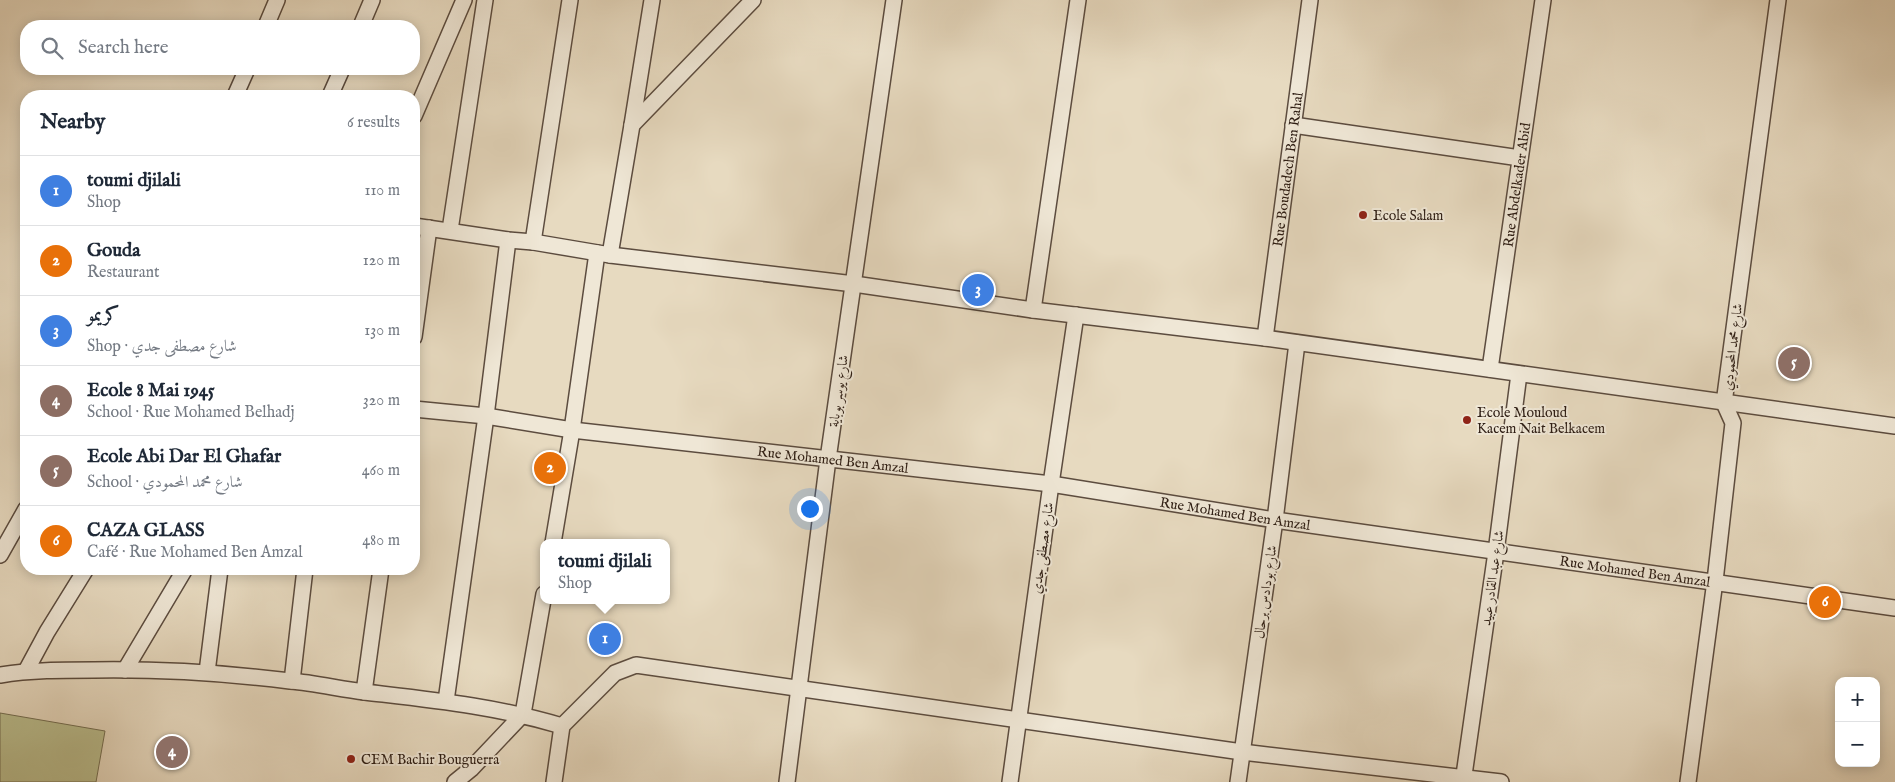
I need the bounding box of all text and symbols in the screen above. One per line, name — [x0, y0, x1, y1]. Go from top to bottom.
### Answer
search box — [20, 20, 420, 75]
icon: search — [38, 34, 66, 62]
text: Search here — [78, 36, 169, 60]
street label: Rue Boudadech Ben Rahal — [1269, 91, 1308, 248]
text: Nearby — [40, 109, 105, 136]
text: 6 results — [347, 113, 400, 133]
street label: Rue Abdelkader Abid — [1500, 121, 1535, 249]
text: toumi djilali — [87, 169, 181, 193]
text: 1 — [53, 181, 59, 201]
text: 110 m — [364, 181, 400, 201]
text: Shop — [87, 193, 121, 213]
place label: Ecole Salam — [1373, 207, 1444, 225]
marker: Ecole Salam — [1357, 209, 1369, 221]
text: Gouda — [87, 239, 140, 263]
text: 2 — [52, 251, 60, 271]
text: 120 m — [363, 251, 400, 271]
text: Restaurant — [87, 263, 160, 283]
pin: 3 — [962, 271, 994, 309]
street label: شارع محمد المحمودي — [1719, 303, 1749, 392]
text: كريمو — [87, 304, 119, 328]
text: 3 — [53, 321, 59, 341]
text: 130 m — [364, 321, 400, 341]
text: Shop · شارع مصطفى جدي — [87, 337, 237, 357]
pin: 5 — [1778, 344, 1810, 382]
street label: شارع يوسر بوباية — [825, 354, 855, 429]
text: Ecole 8 Mai 1945 — [87, 379, 215, 403]
text: 4 — [52, 391, 60, 411]
text: 320 m — [363, 391, 400, 411]
text: School · Rue Mohamed Belhadj — [87, 403, 294, 423]
place label: Ecole Mouloud Kacem Nait Belkacem — [1477, 404, 1605, 438]
marker: Ecole Mouloud Kacem Nait Belkacem — [1461, 414, 1473, 426]
street label: Rue Mohamed Ben Amzal — [756, 443, 909, 478]
text: Ecole Abi Dar El Ghafar — [87, 445, 281, 469]
pin: 2 — [534, 449, 566, 487]
text: 5 — [53, 461, 59, 481]
text: 460 m — [362, 461, 400, 481]
text: School · شارع محمد المحمودي — [87, 473, 243, 493]
street label: Rue Mohamed Ben Amzal — [1158, 494, 1312, 535]
your location — [797, 496, 823, 522]
street label: شارع مصطفى جدي — [1028, 501, 1060, 595]
text: CAZA GLASS — [87, 519, 205, 543]
street label: شارع عبد القادر عبيد — [1477, 529, 1511, 627]
text: 6 — [53, 531, 59, 551]
text: 480 m — [362, 531, 400, 551]
popup — [540, 539, 670, 604]
text: Café · Rue Mohamed Ben Amzal — [87, 543, 303, 563]
street label: شارع بودادس برحال — [1251, 544, 1283, 640]
text: toumi djilali — [558, 550, 652, 574]
street label: Rue Mohamed Ben Amzal — [1558, 552, 1712, 592]
text: Shop — [558, 574, 592, 594]
pin: 6 — [1809, 583, 1841, 621]
pin: 1 — [589, 620, 621, 658]
map controls — [1835, 677, 1880, 767]
button: + — [1835, 677, 1880, 722]
button: − — [1835, 722, 1880, 767]
pin: 4 — [156, 733, 188, 771]
place label: CEM Bachir Bouguerra — [361, 751, 500, 769]
marker: CEM Bachir Bouguerra — [345, 753, 357, 765]

